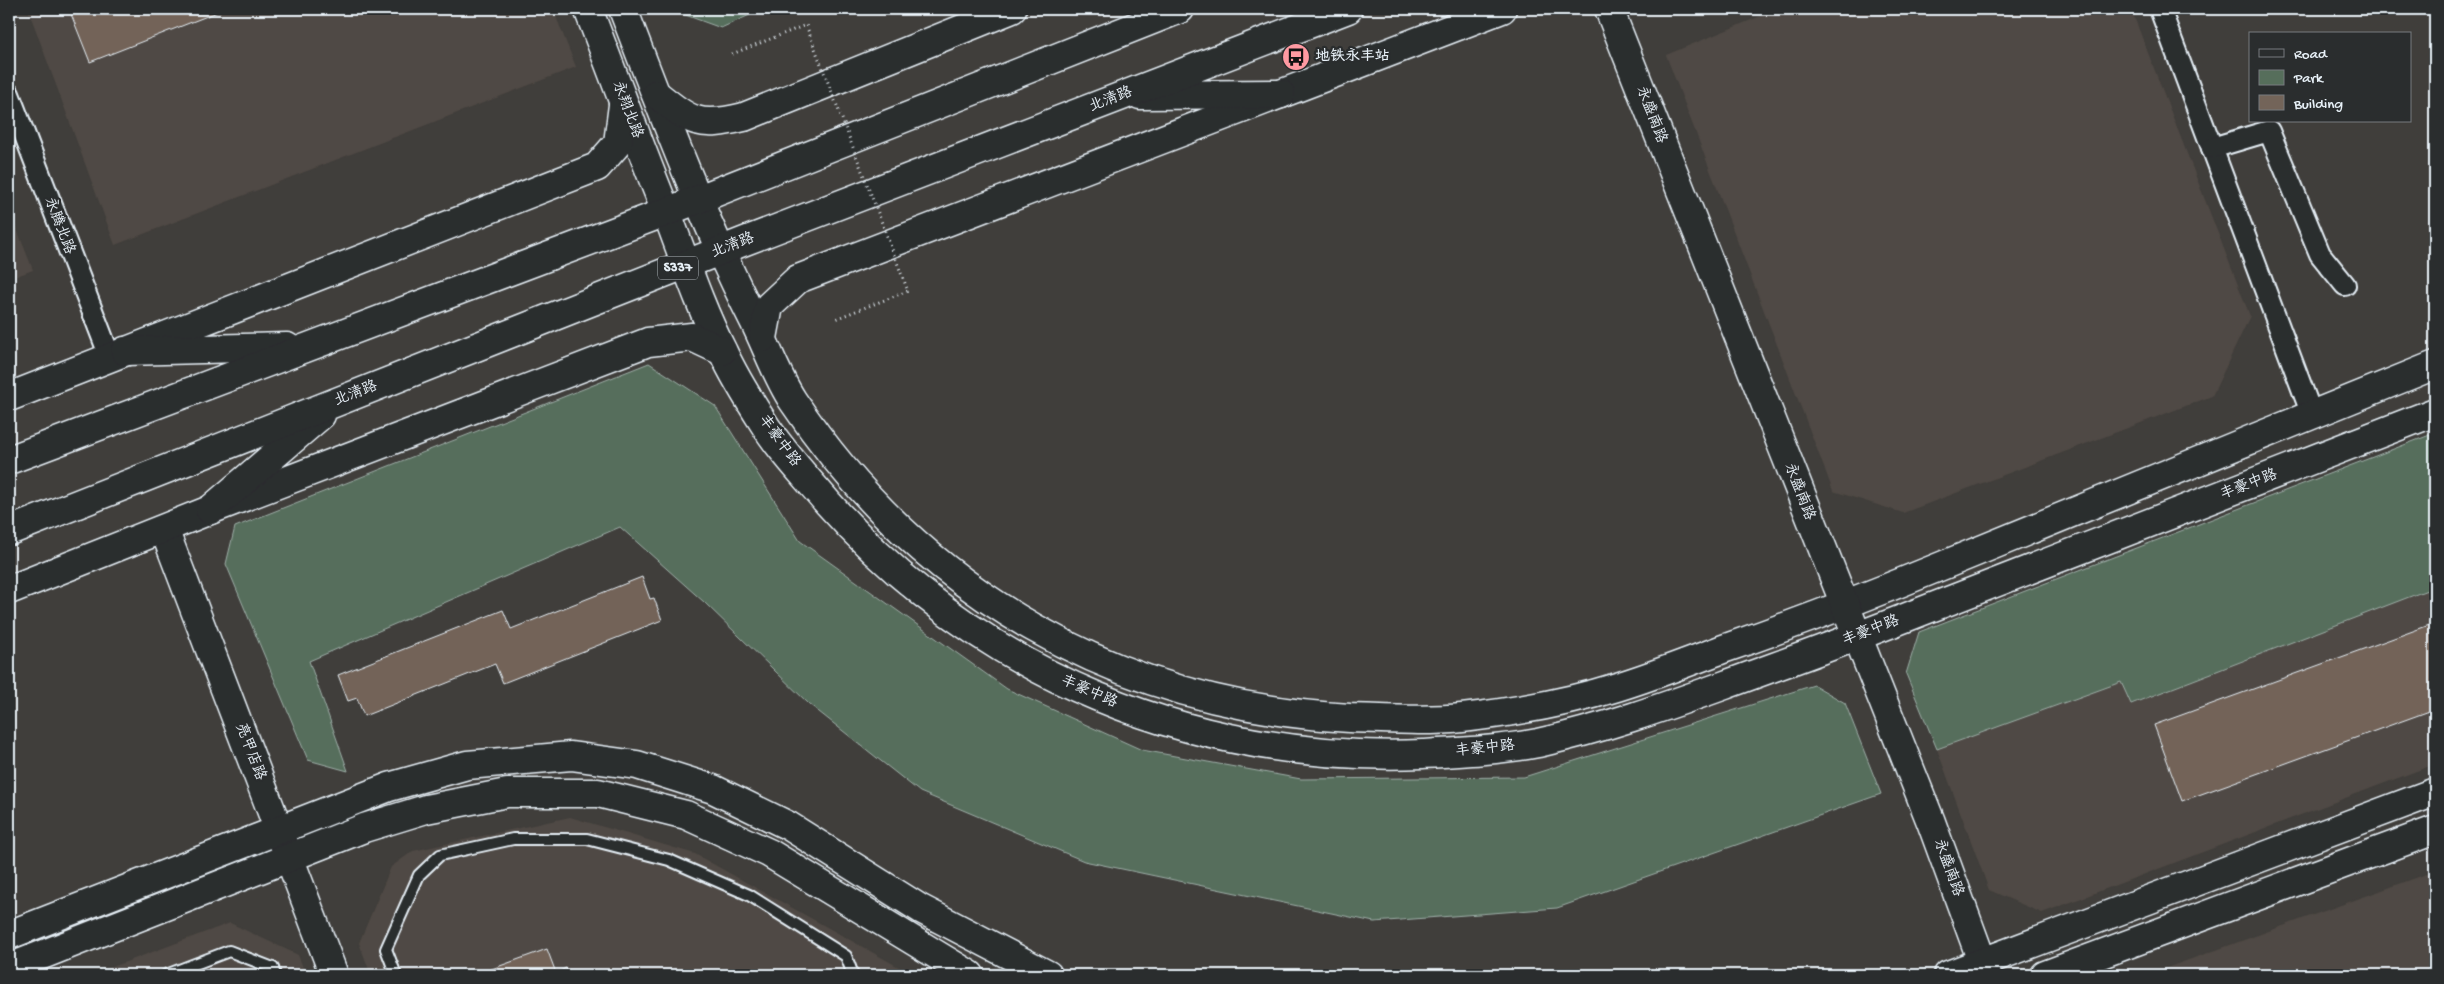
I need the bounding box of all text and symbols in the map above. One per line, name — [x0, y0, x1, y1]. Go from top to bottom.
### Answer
legend — [2249, 32, 2412, 122]
bus stop icon: 地铁永丰站 — [1281, 42, 1311, 72]
text: Road — [2294, 46, 2328, 64]
place label: 地铁永丰站 — [1315, 48, 1390, 66]
text: Park — [2293, 70, 2324, 88]
street label: 永翔北路 — [608, 79, 646, 141]
street label: 永盛南路 — [1632, 83, 1671, 146]
street label: 北清路 — [1087, 84, 1135, 116]
text: Building — [2293, 96, 2343, 114]
street label: 永腾北路 — [40, 195, 78, 257]
street label: 北清路 — [709, 230, 757, 262]
road number: S337 — [658, 256, 698, 280]
street label: 北清路 — [332, 378, 380, 410]
street label: 丰豪中路 — [754, 411, 804, 471]
street label: 永盛南路 — [1780, 460, 1819, 523]
street label: 丰豪中路 — [2218, 466, 2280, 504]
street label: 丰豪中路 — [1840, 612, 1902, 650]
street label: 丰豪中路 — [1058, 672, 1120, 712]
street label: 亮甲店路 — [231, 721, 269, 783]
street label: 丰豪中路 — [1454, 737, 1516, 761]
street label: 永盛南路 — [1929, 836, 1968, 899]

